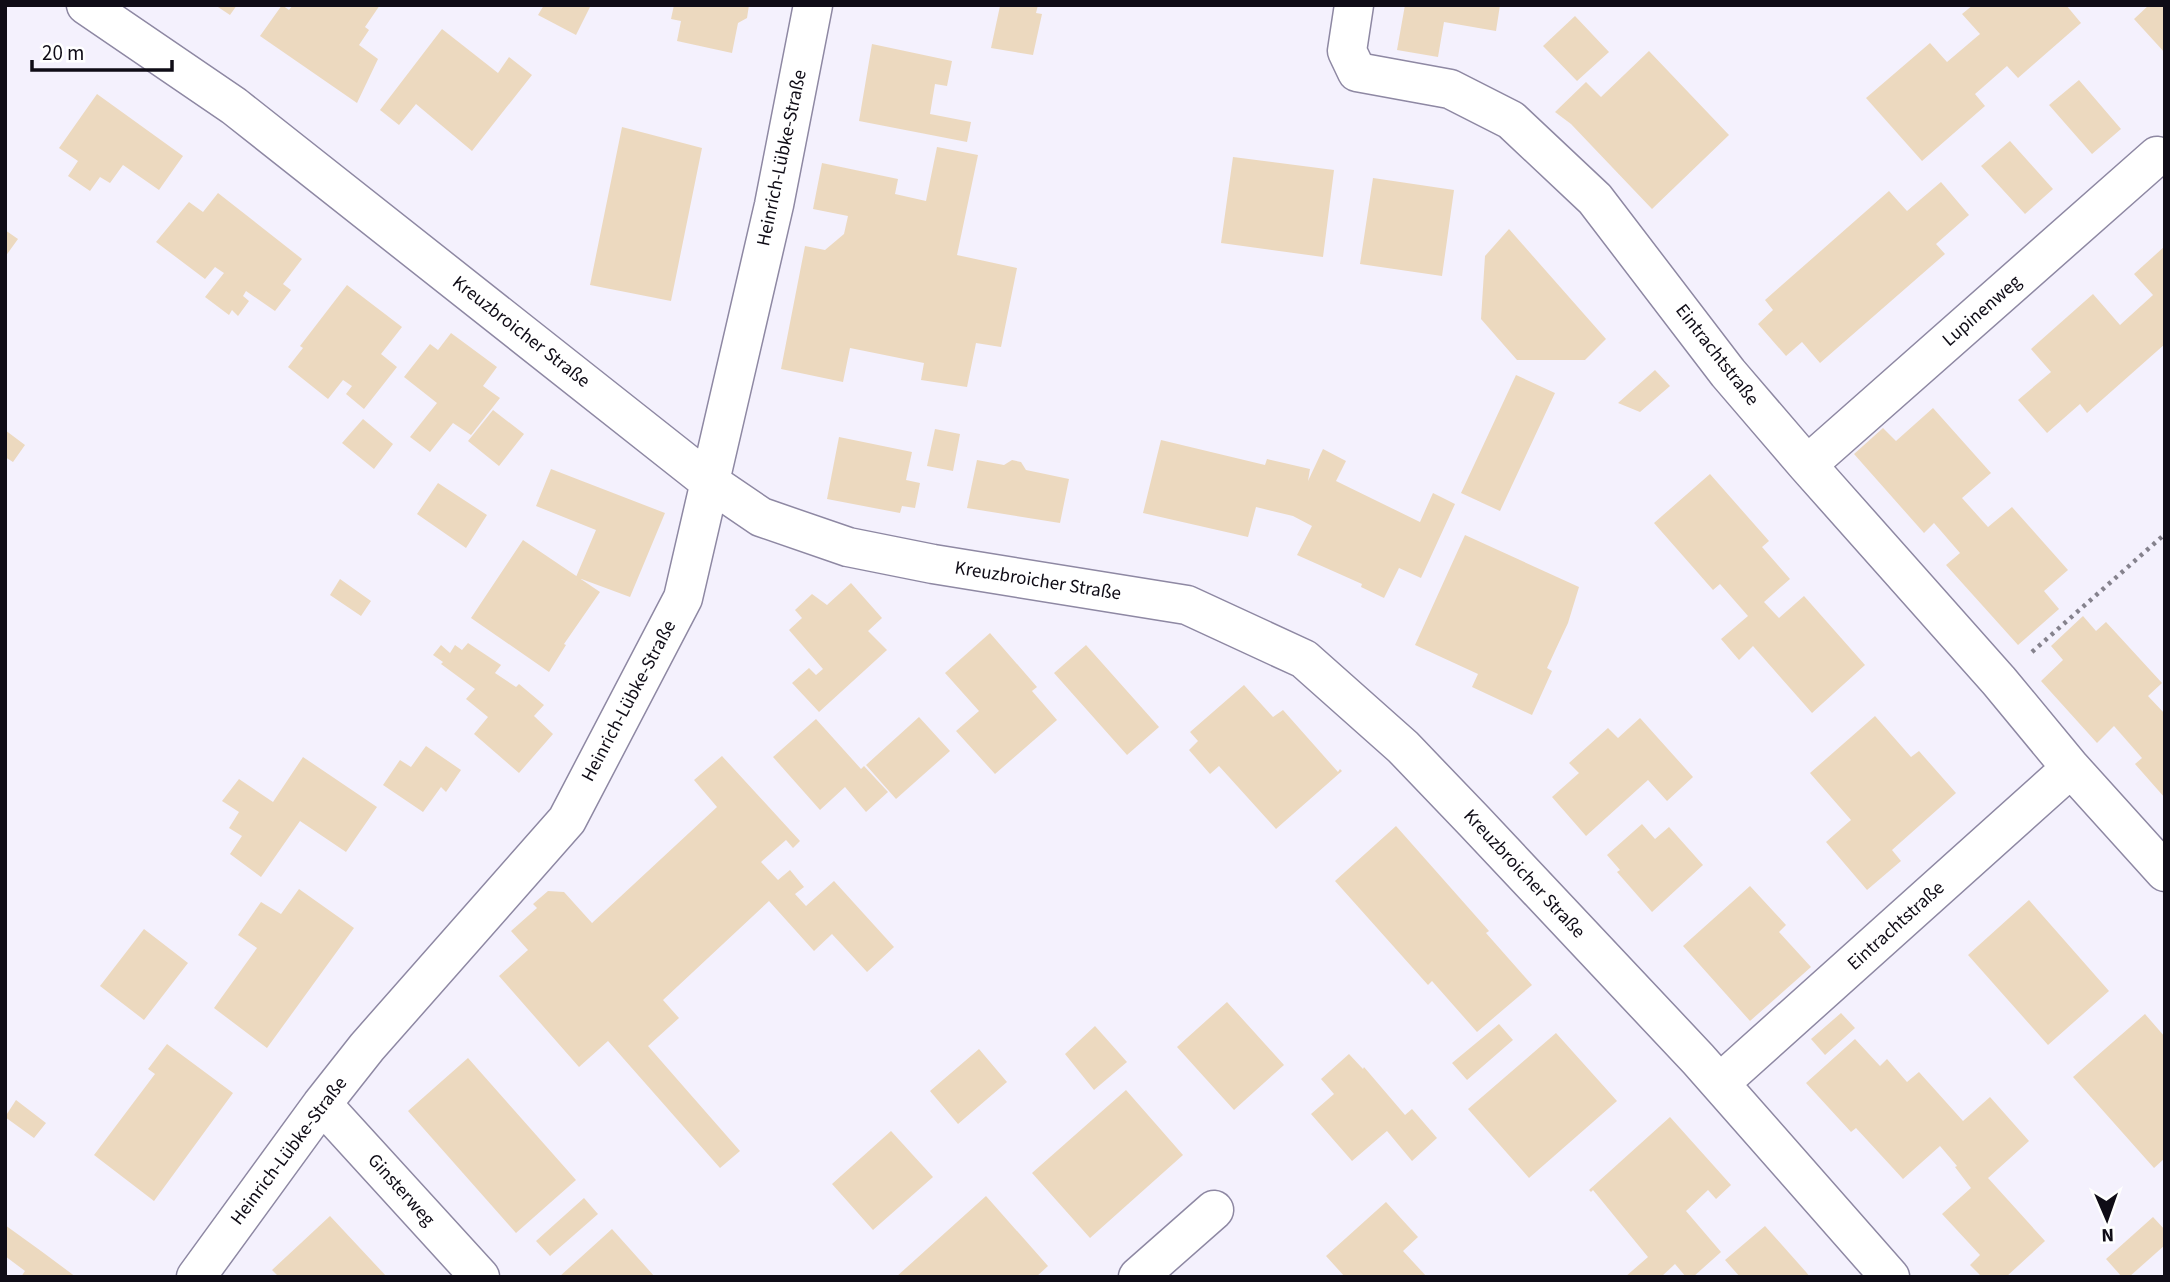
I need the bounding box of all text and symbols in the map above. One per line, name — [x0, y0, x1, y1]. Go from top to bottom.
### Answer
scale bar — [32, 28, 172, 72]
text: 20 m — [42, 38, 84, 68]
street label: Heinrich-Lübke-Straße — [750, 67, 814, 249]
street label: Lupinenweg — [1936, 269, 2028, 353]
street label: Kreuzbroicher Straße — [446, 270, 596, 394]
street label: Eintrachtstraße — [1669, 298, 1765, 412]
street label: Kreuzbroicher Straße — [953, 555, 1123, 607]
street label: Heinrich-Lübke-Straße — [575, 615, 683, 787]
street label: Kreuzbroicher Straße — [1457, 803, 1591, 945]
street label: Eintrachtstraße — [1841, 875, 1951, 977]
street label: Heinrich-Lübke-Straße — [224, 1071, 354, 1231]
street label: Ginsterweg — [361, 1148, 441, 1233]
north arrow — [2072, 1184, 2142, 1254]
text: N — [2101, 1221, 2114, 1248]

